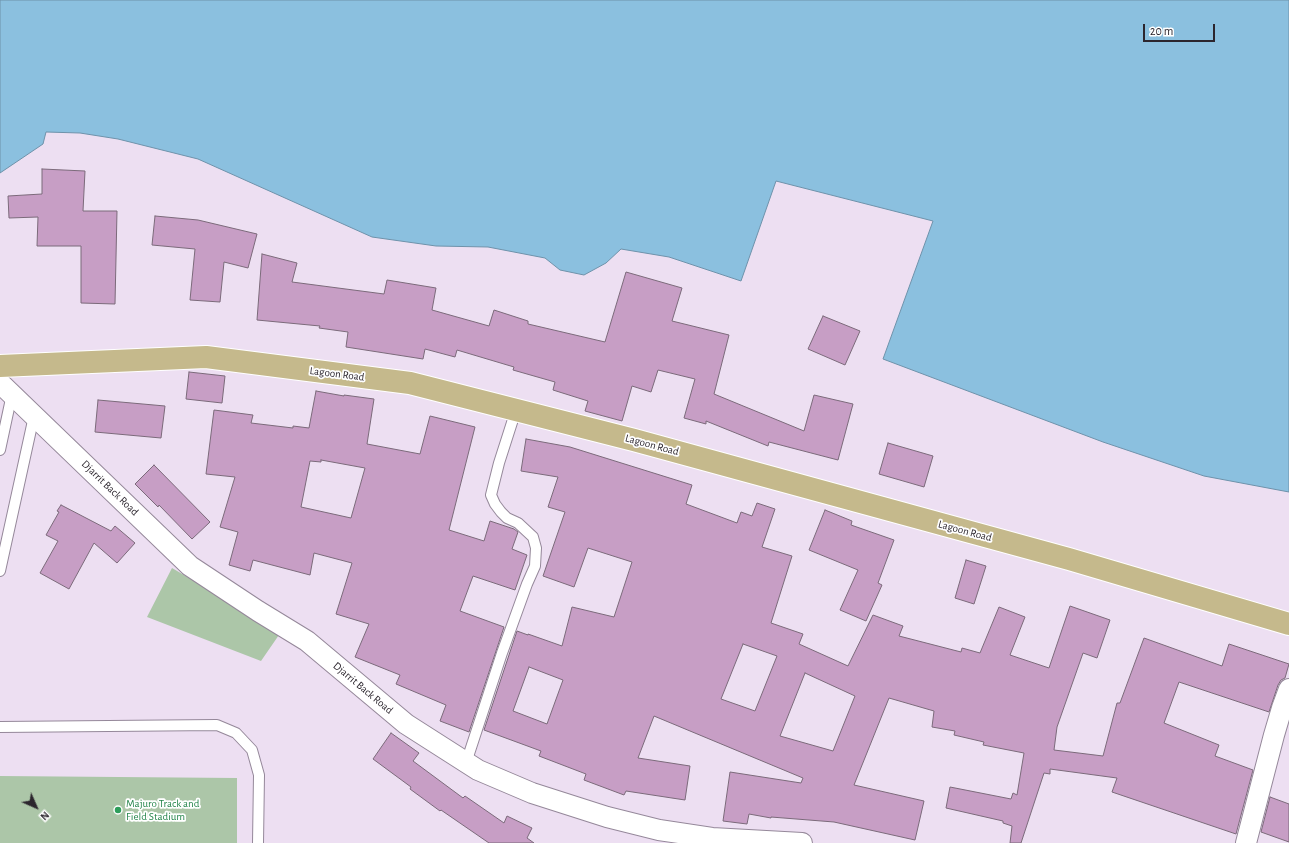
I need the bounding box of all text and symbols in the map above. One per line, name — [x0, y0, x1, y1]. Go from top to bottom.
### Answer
scale bar — [1145, 16, 1217, 42]
text: 20 m — [1150, 25, 1173, 37]
street label: Lagoon Road — [309, 364, 365, 384]
street label: Lagoon Road — [624, 431, 680, 459]
street label: Djarrit Back Road — [79, 457, 141, 519]
street label: Lagoon Road — [937, 517, 993, 545]
street label: Djarrit Back Road — [330, 659, 396, 717]
north arrow — [16, 787, 56, 827]
place label: Majuro Track and Field Stadium — [126, 797, 199, 823]
marker: Majuro Track and Field Stadium — [113, 805, 123, 815]
text: N — [38, 809, 51, 822]

